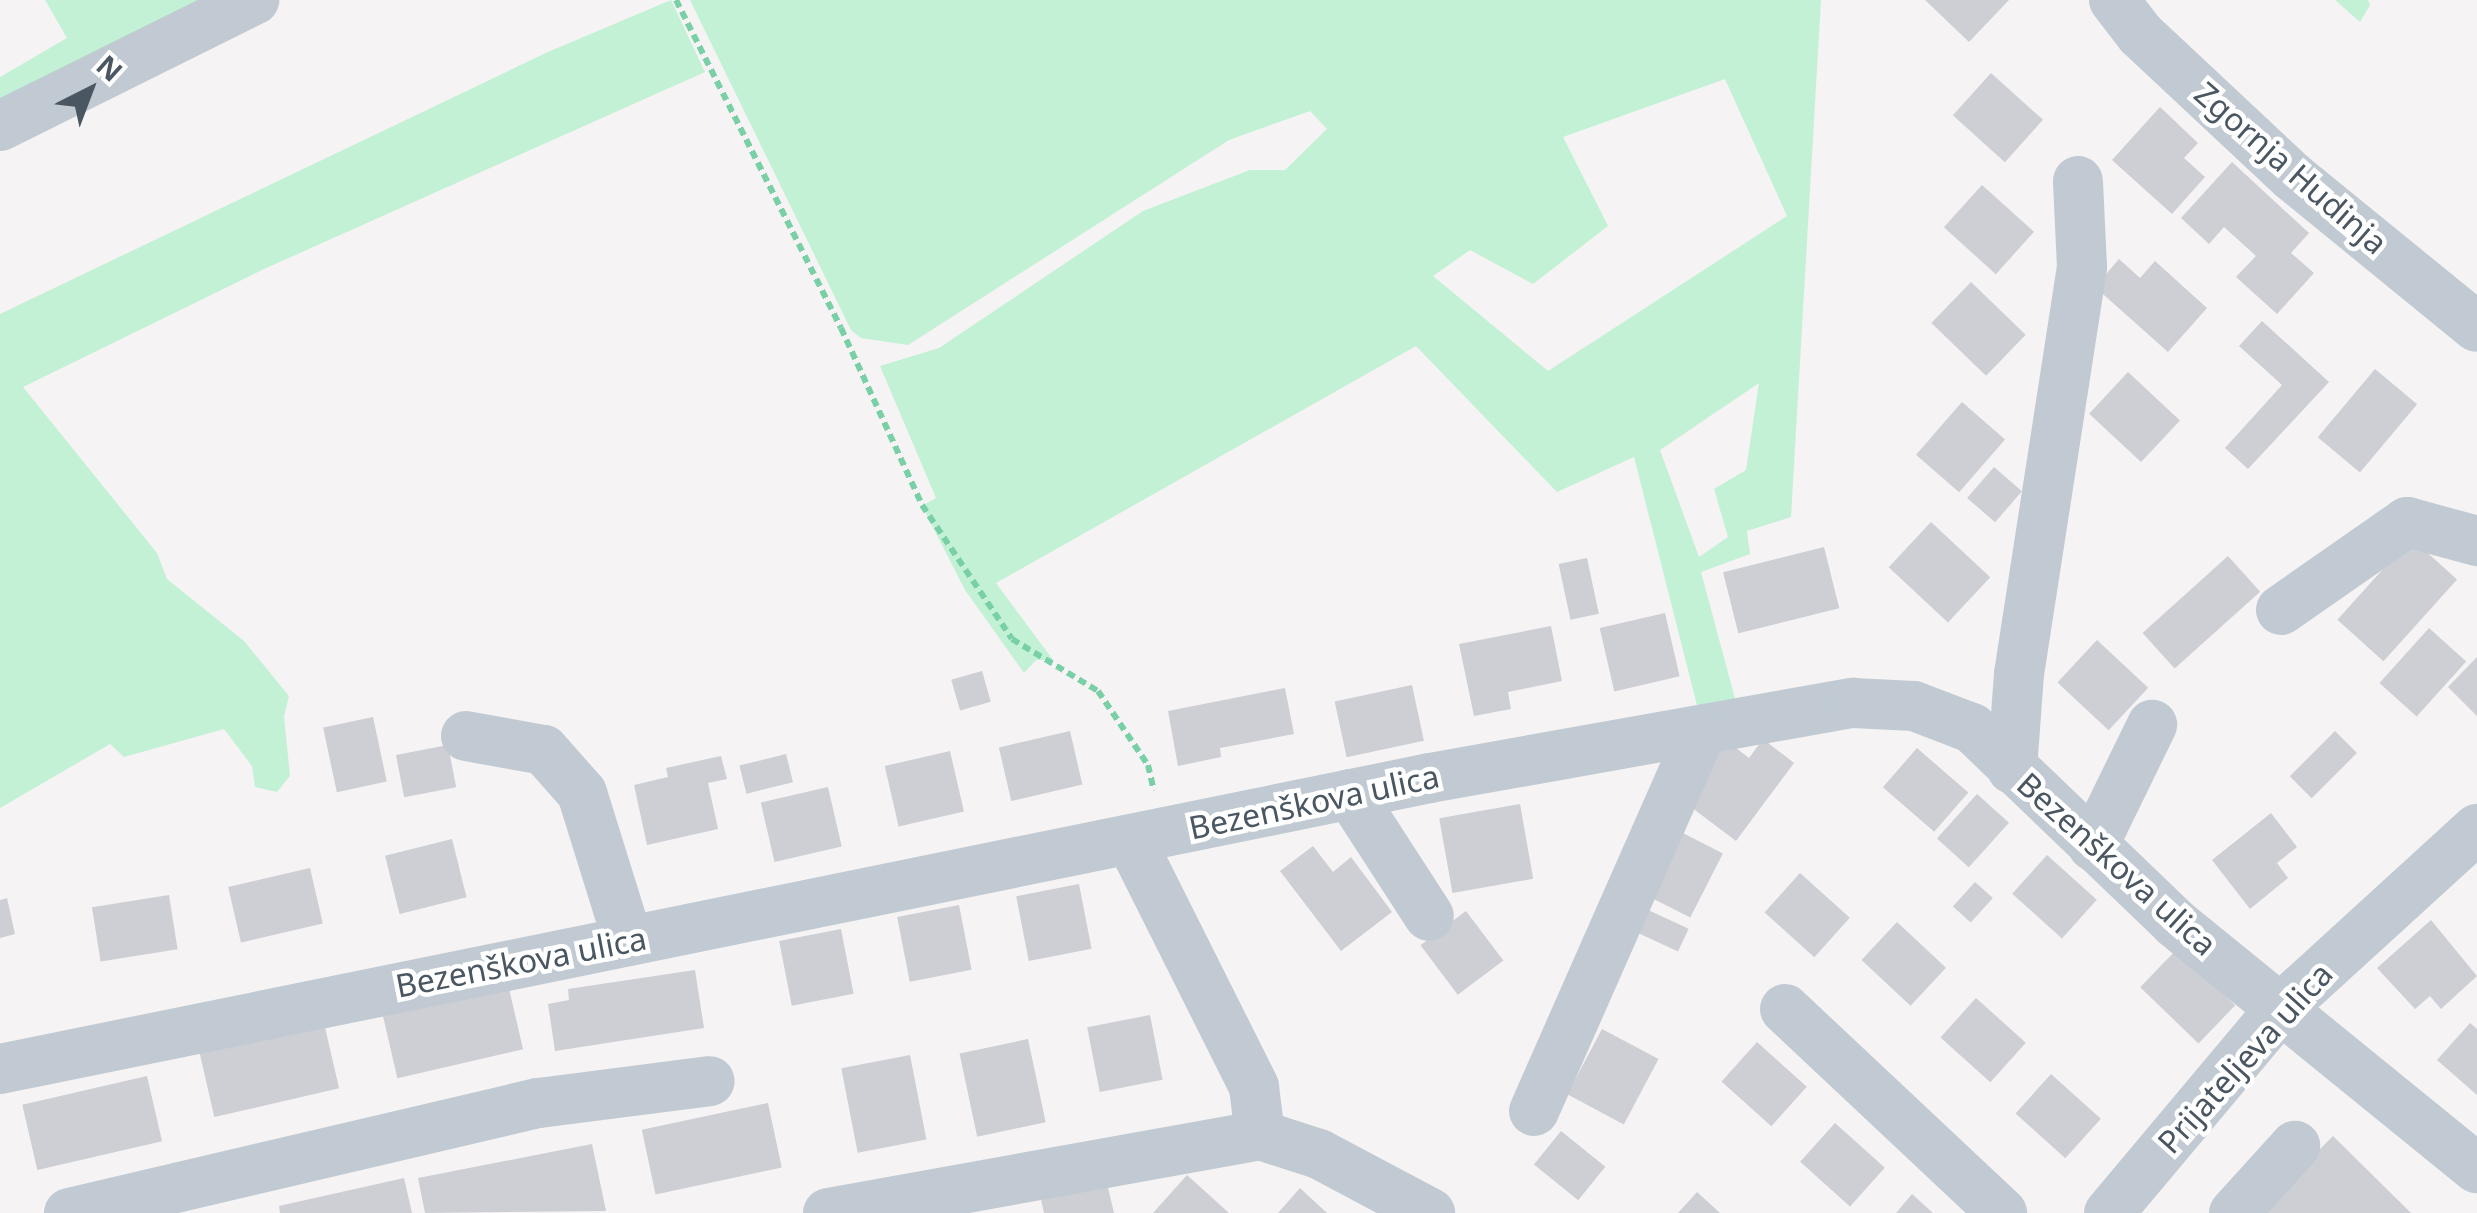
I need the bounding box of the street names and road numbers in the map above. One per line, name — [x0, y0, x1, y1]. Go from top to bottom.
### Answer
street label: Zgornja Hudinja — [2187, 74, 2395, 262]
street label: Bezenškova ulica — [1185, 757, 1443, 847]
street label: Bezenškova ulica — [2010, 765, 2224, 963]
street label: Bezenškova ulica — [392, 919, 650, 1005]
street label: Prijateljeva ulica — [2150, 955, 2340, 1161]

